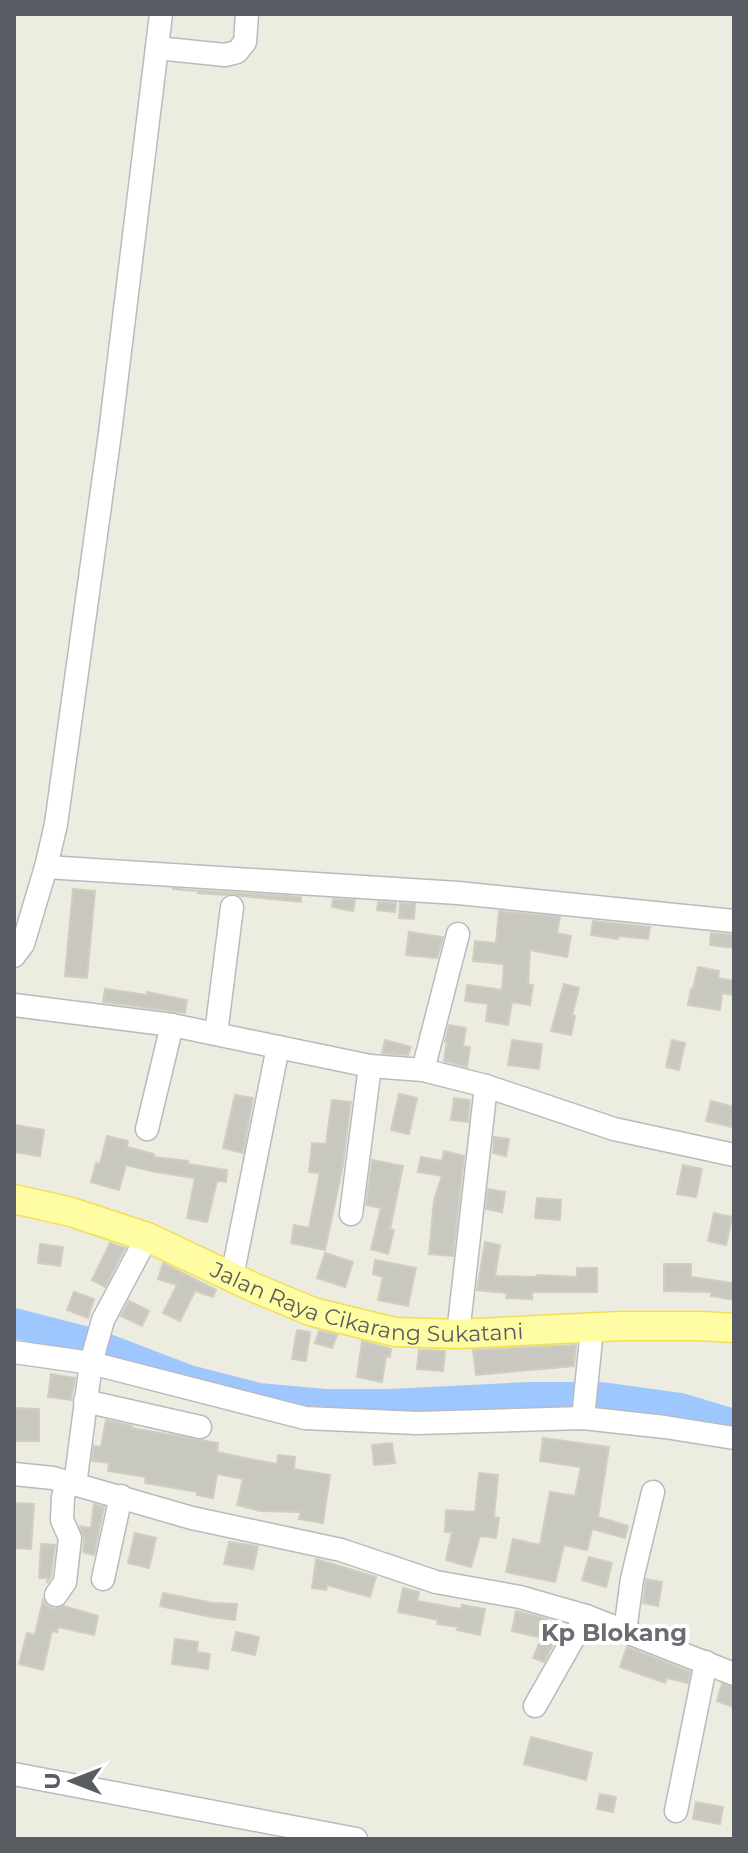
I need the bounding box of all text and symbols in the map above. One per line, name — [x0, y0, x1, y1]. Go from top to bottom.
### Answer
street label: Jalan Raya Cikarang Sukatani — [206, 1255, 524, 1348]
district label: Kp Blokang — [541, 1618, 687, 1647]
north arrow — [32, 1741, 112, 1821]
text: U — [39, 1772, 66, 1790]

